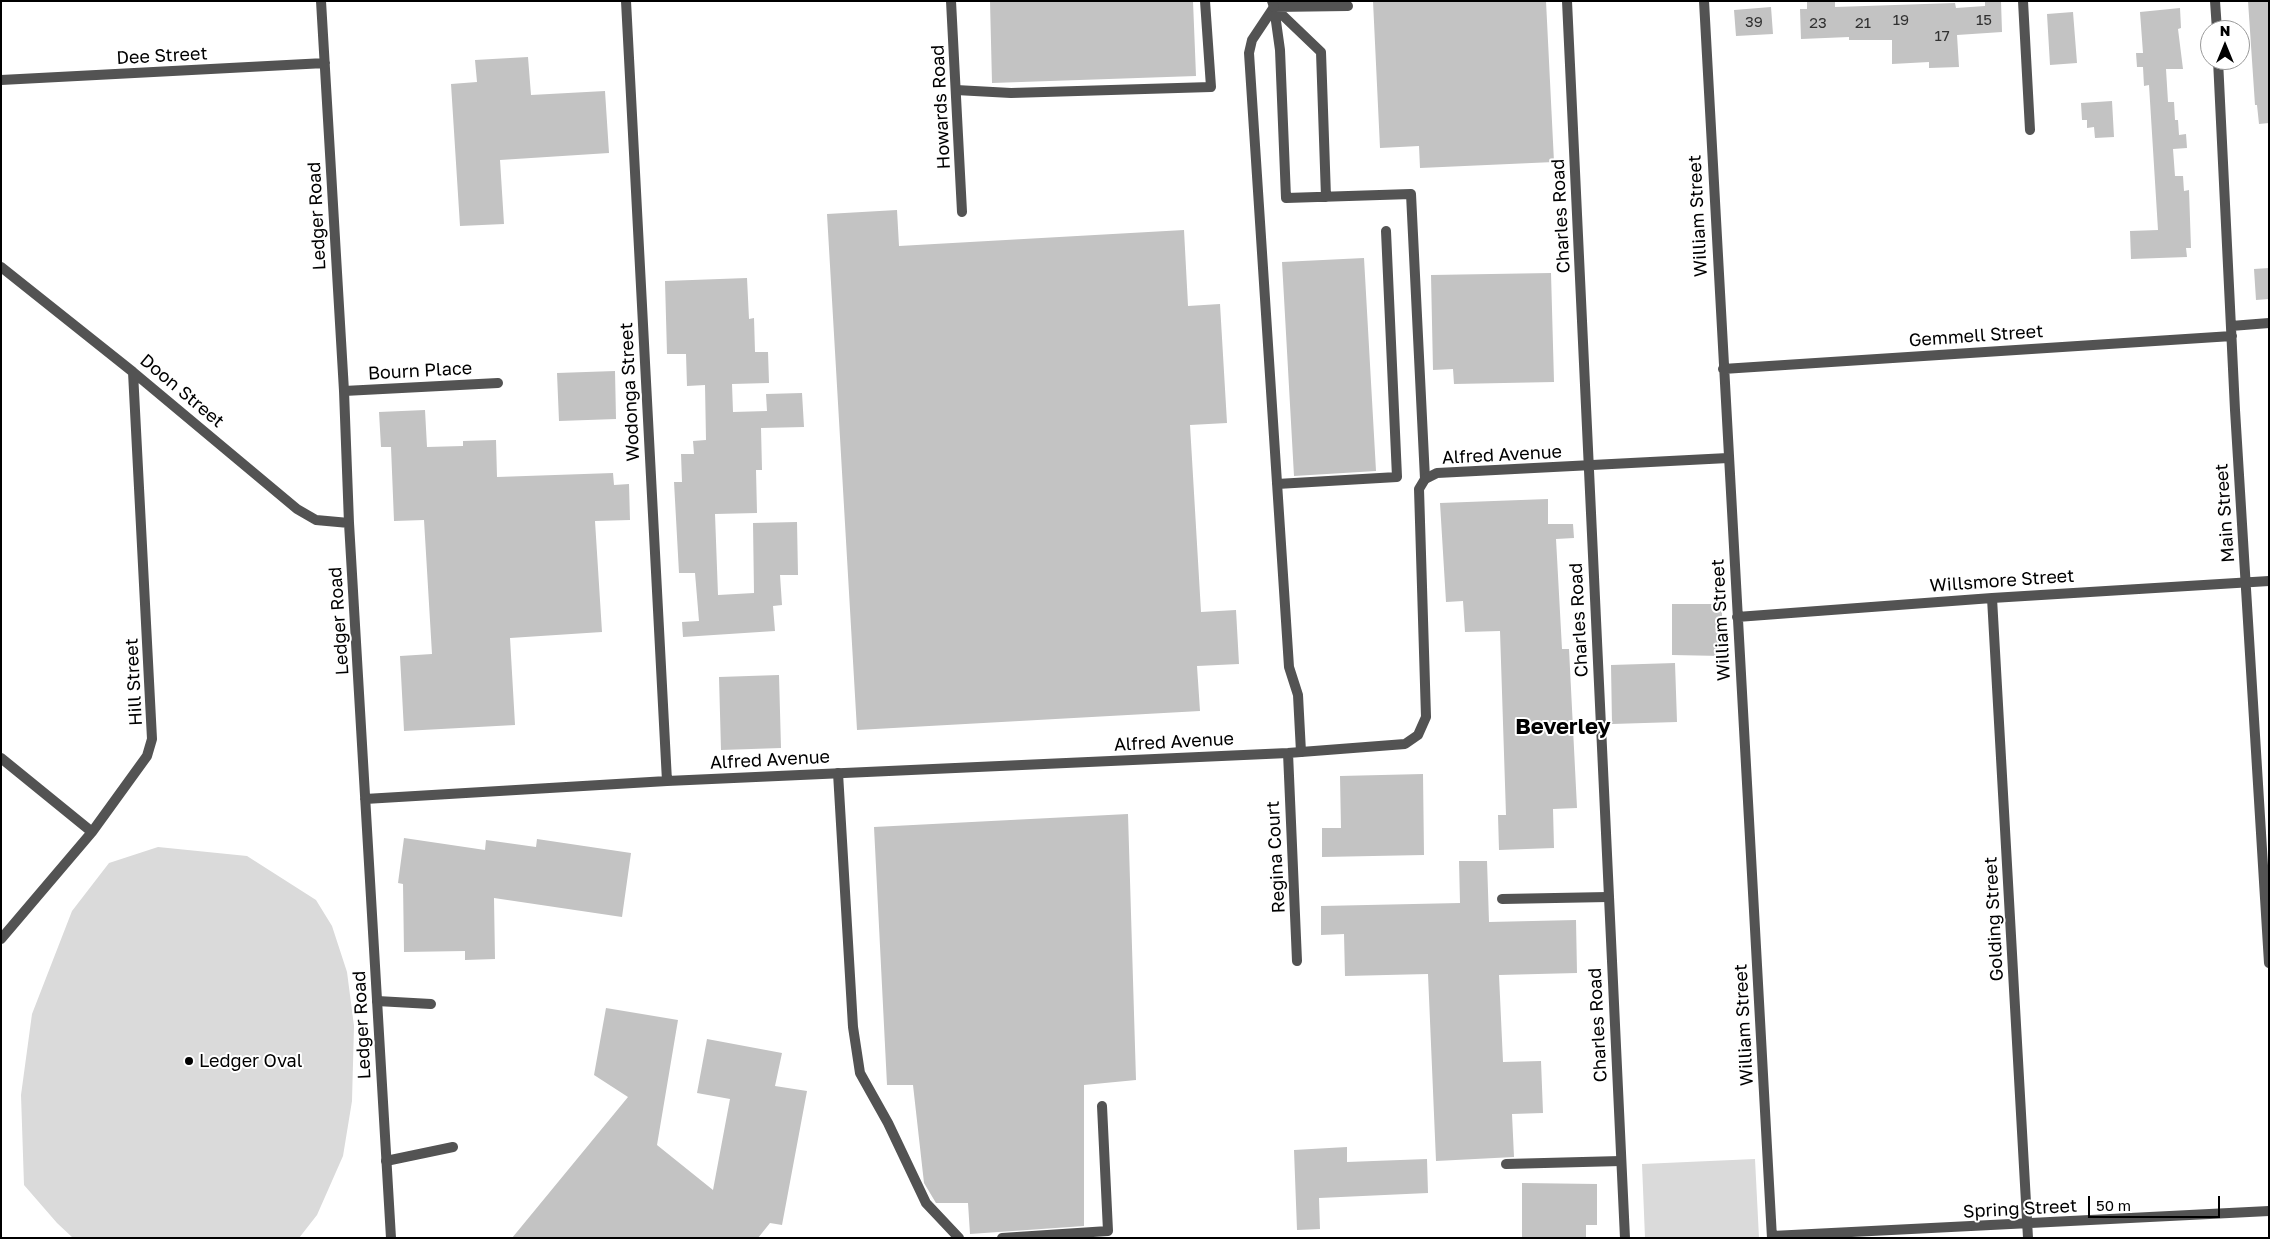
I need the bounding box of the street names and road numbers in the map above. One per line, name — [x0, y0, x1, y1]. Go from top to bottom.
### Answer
street label: Dee Street — [116, 43, 208, 69]
street label: Howards Road — [927, 44, 955, 170]
street label: William Street — [1684, 154, 1712, 278]
street label: Charles Road — [1547, 158, 1575, 274]
street label: Ledger Road — [303, 161, 331, 271]
street label: Gemmell Street — [1908, 321, 2044, 351]
street label: Wodonga Street — [616, 322, 644, 462]
street label: Doon Street — [136, 350, 228, 432]
street label: Bourn Place — [367, 357, 473, 385]
street label: Alfred Avenue — [1441, 441, 1563, 469]
street label: Main Street — [2211, 463, 2239, 563]
street label: William Street — [1707, 558, 1735, 682]
street label: Charles Road — [1565, 562, 1593, 678]
street label: Willsmore Street — [1929, 565, 2075, 597]
street label: Ledger Road — [324, 566, 354, 676]
street label: Hill Street — [121, 638, 147, 726]
street label: Alfred Avenue — [1113, 728, 1235, 756]
street label: Alfred Avenue — [709, 746, 831, 774]
street label: Regina Court — [1262, 800, 1290, 914]
street label: Golding Street — [1980, 856, 2008, 982]
street label: William Street — [1730, 963, 1758, 1087]
street label: Charles Road — [1584, 967, 1612, 1083]
street label: Ledger Road — [348, 970, 376, 1080]
street label: Spring Street — [1962, 1195, 2078, 1223]

